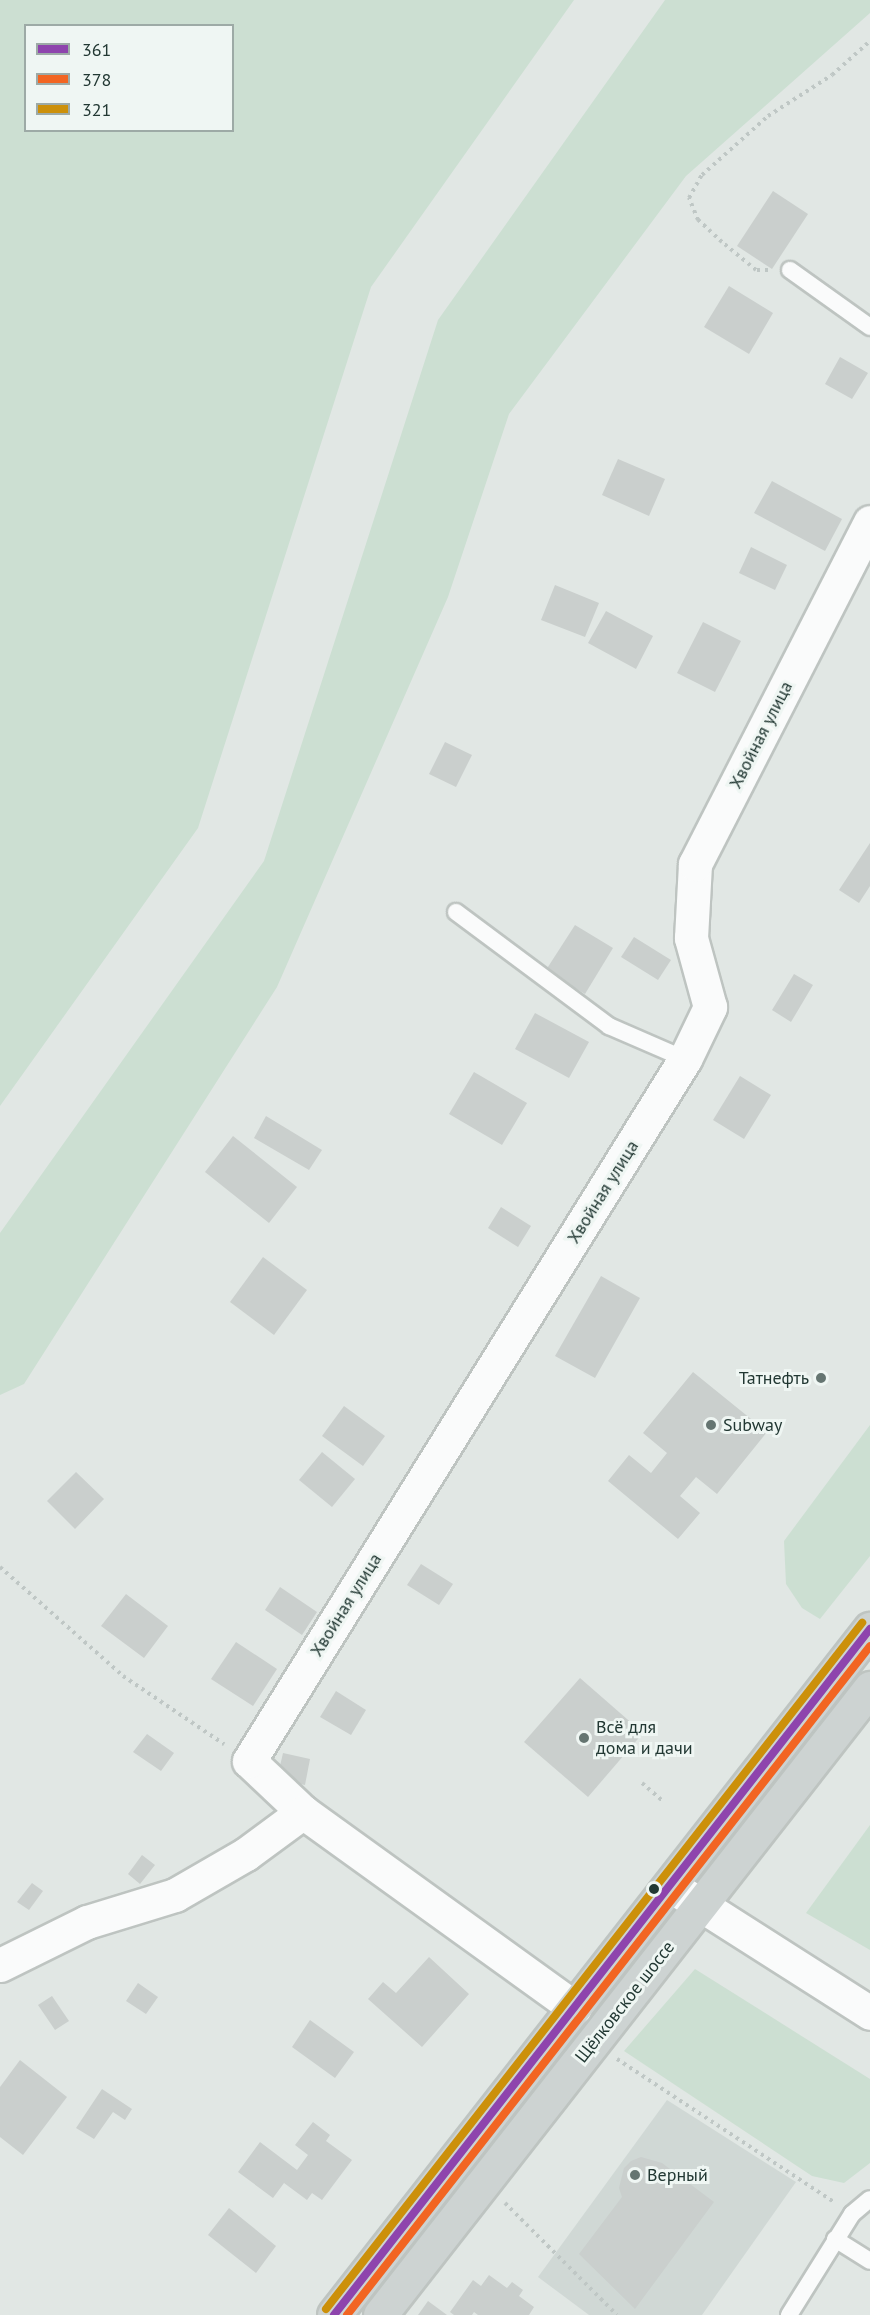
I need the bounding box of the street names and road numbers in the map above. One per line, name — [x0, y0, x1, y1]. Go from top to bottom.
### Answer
street label: Хвойная улица — [725, 678, 797, 792]
street label: Хвойная улица — [563, 1136, 643, 1248]
street label: Хвойная улица — [306, 1549, 386, 1661]
street label: Щёлковское шоссе — [571, 1937, 679, 2067]

